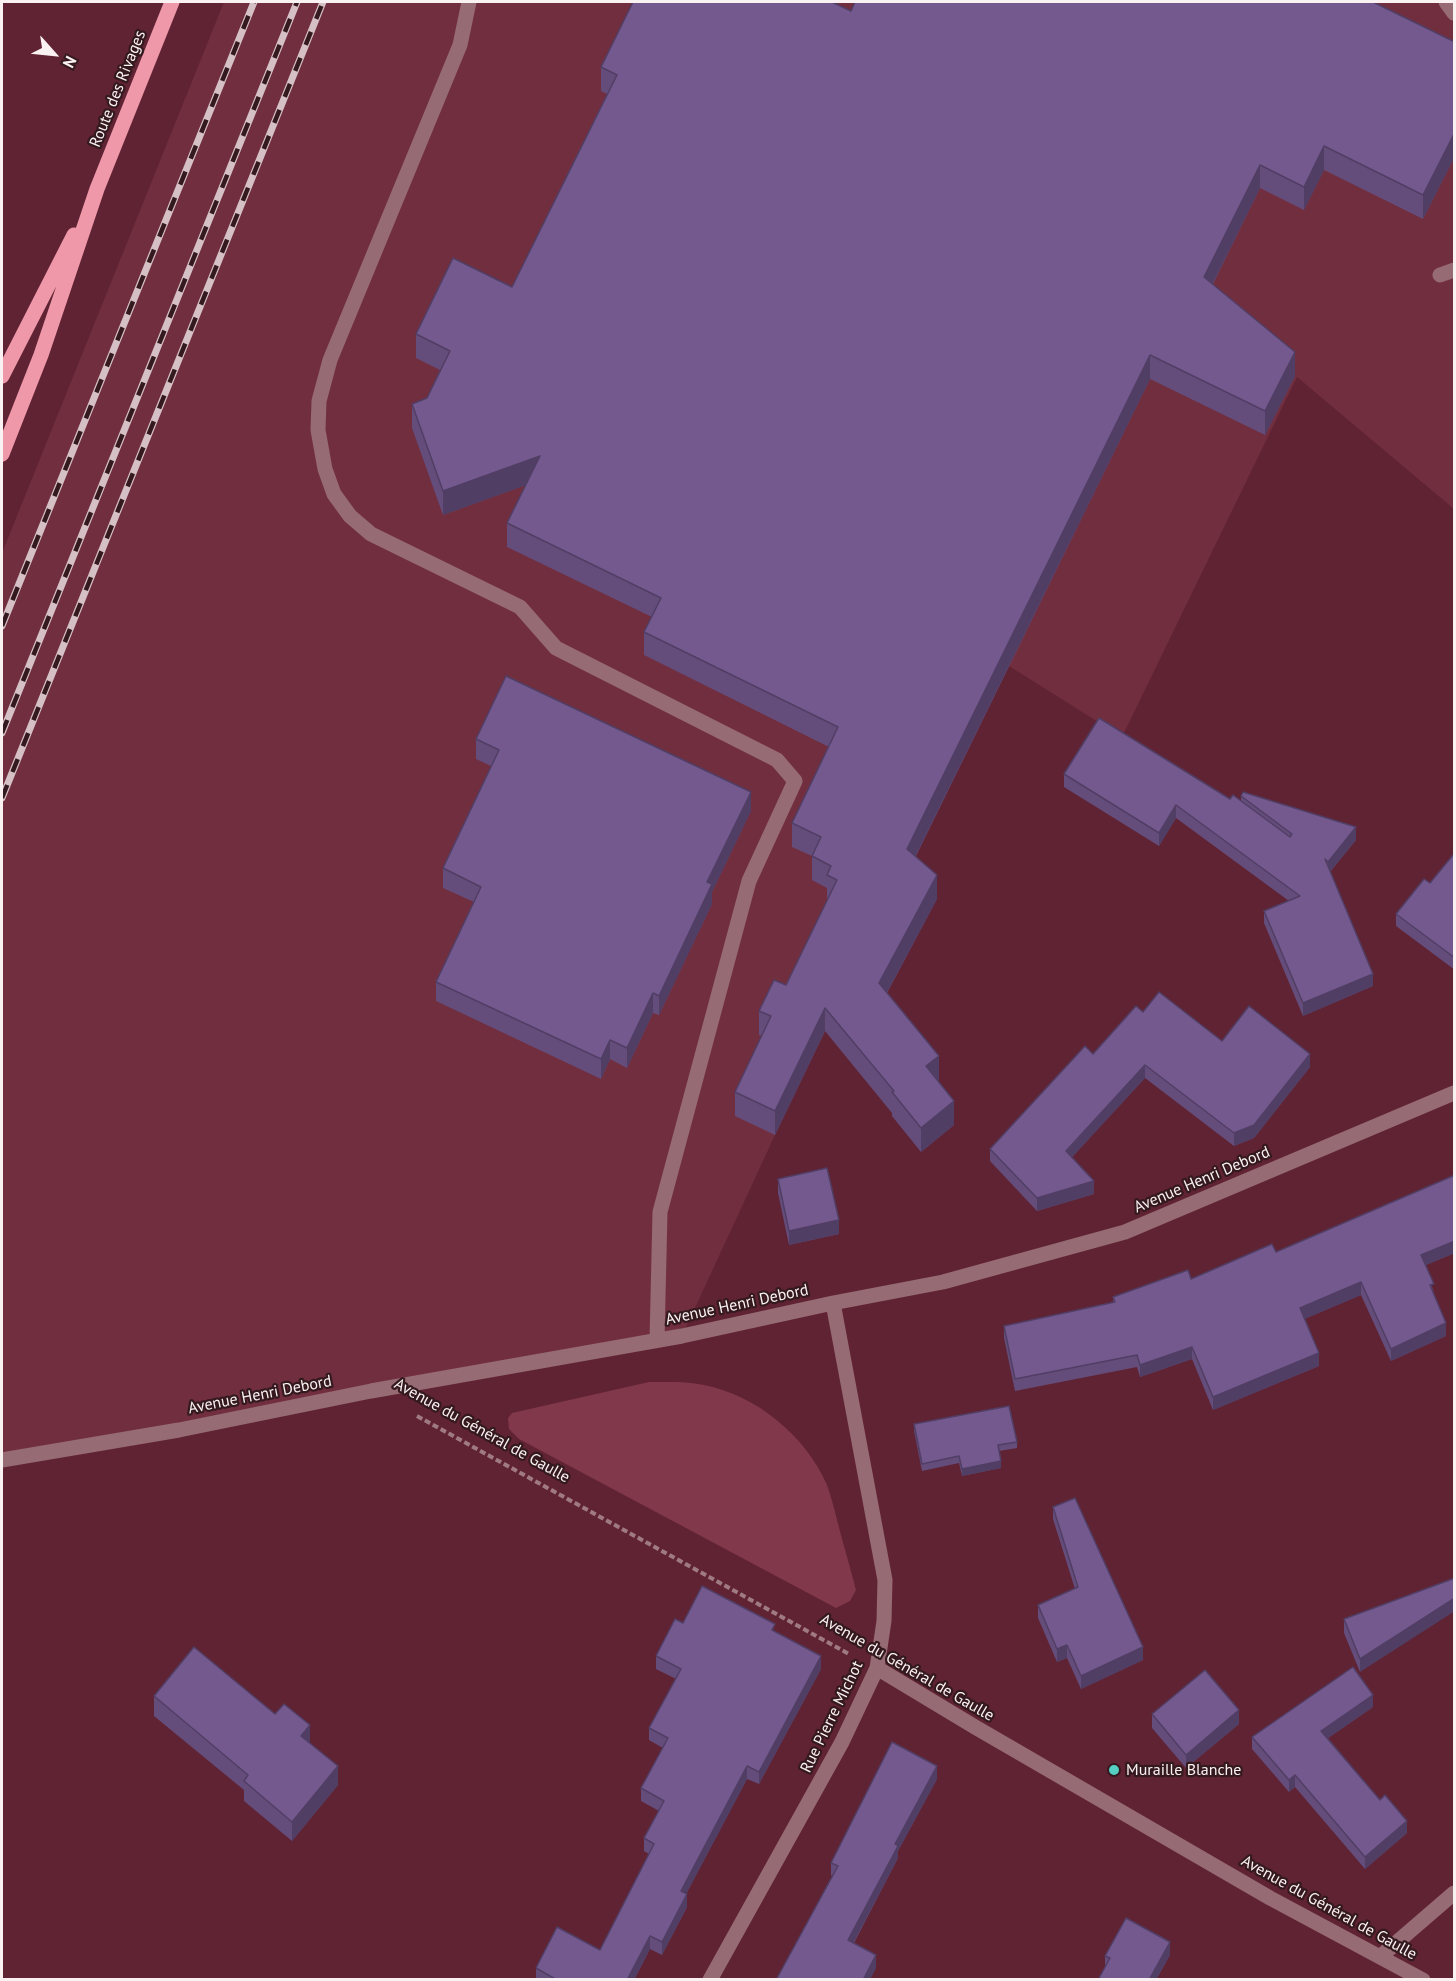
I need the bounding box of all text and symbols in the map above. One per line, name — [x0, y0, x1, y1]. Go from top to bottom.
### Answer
north arrow — [24, 24, 84, 84]
street label: Route des Rivages — [86, 28, 150, 150]
text: N — [59, 53, 81, 71]
street label: Avenue Henri Debord — [1131, 1143, 1273, 1217]
street label: Avenue Henri Debord — [664, 1280, 810, 1330]
street label: Avenue Henri Debord — [187, 1372, 333, 1418]
street label: Avenue du Général de Gaulle — [391, 1375, 573, 1487]
street label: Avenue du Général de Gaulle — [817, 1610, 997, 1726]
street label: Rue Pierre Michot — [797, 1658, 867, 1776]
place label: Muraille Blanche — [1126, 1760, 1241, 1780]
marker: Muraille Blanche — [1107, 1763, 1121, 1777]
street label: Avenue du Général de Gaulle — [1238, 1852, 1420, 1964]

